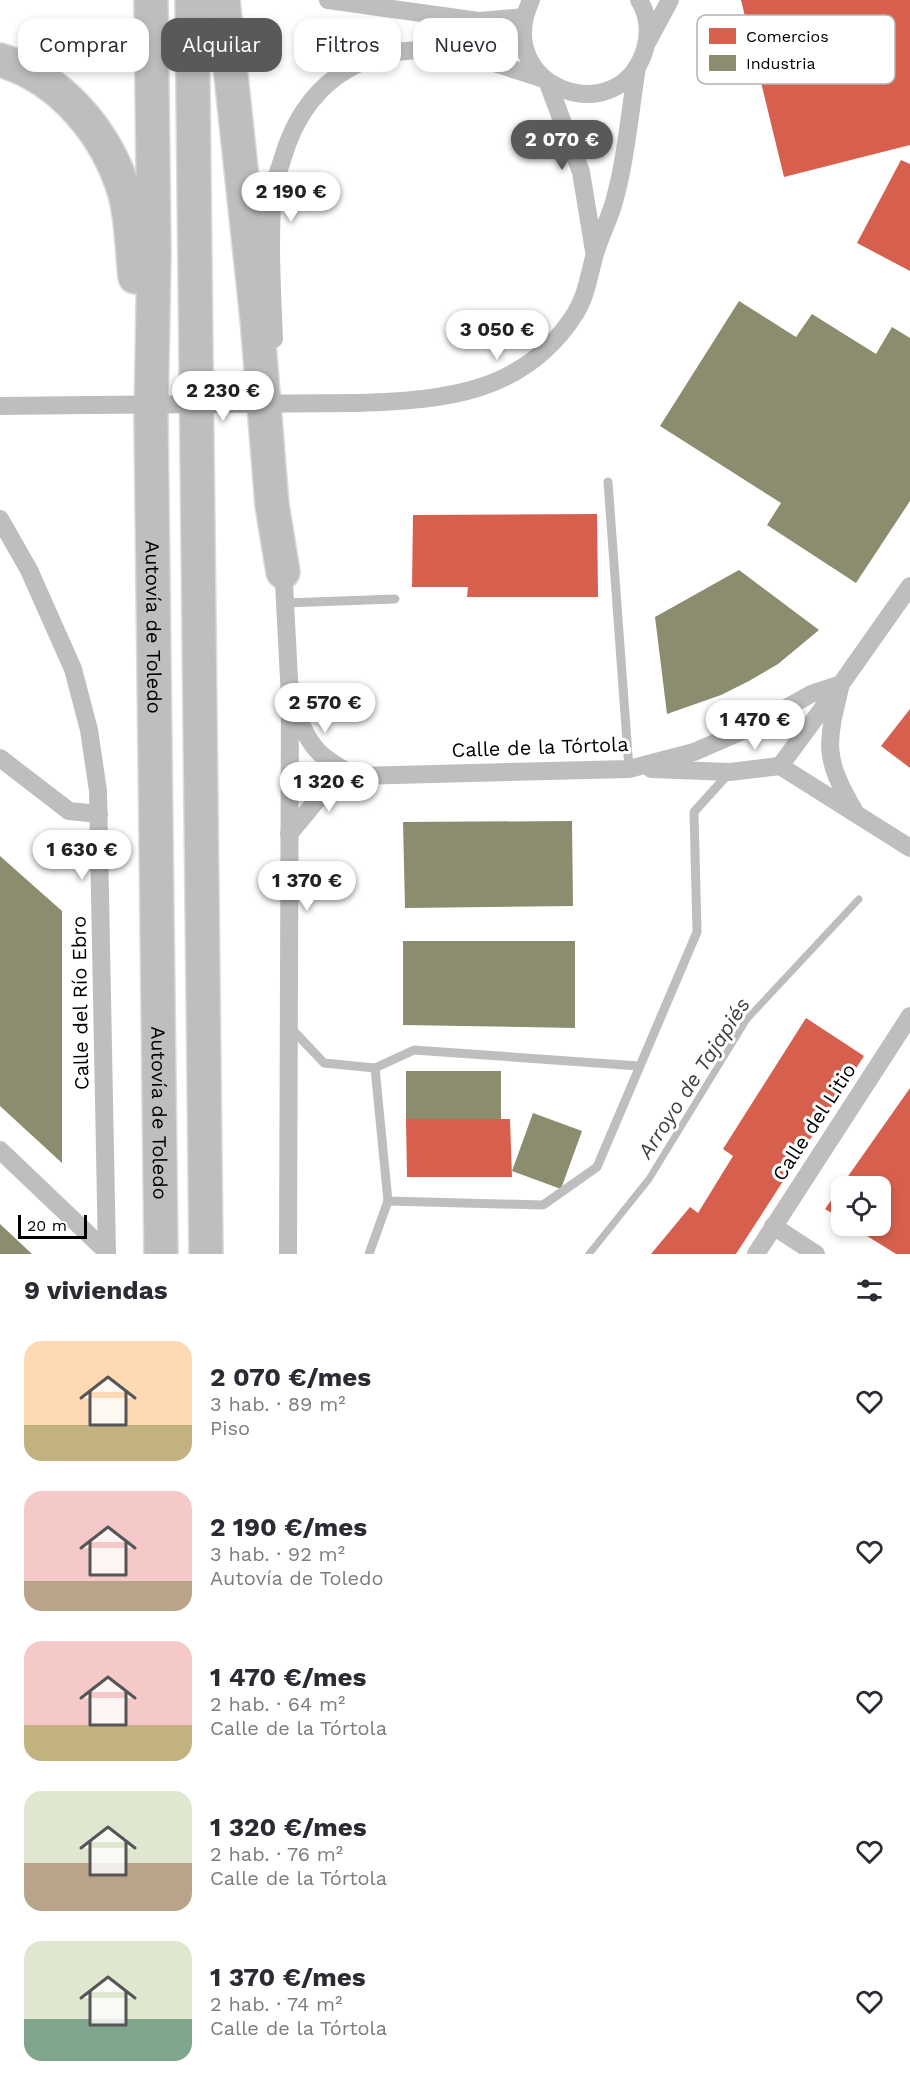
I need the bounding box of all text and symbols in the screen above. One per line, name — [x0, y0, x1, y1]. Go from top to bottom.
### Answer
legend — [697, 15, 895, 84]
chip: Comprar — [18, 18, 149, 72]
chip: Alquilar — [161, 18, 282, 72]
chip: Filtros — [294, 18, 401, 72]
chip: Nuevo — [413, 18, 518, 72]
text: Comercios — [746, 27, 829, 46]
text: Industria — [746, 54, 815, 73]
pin: 2 070 € — [507, 120, 617, 171]
text: 2 070 € — [525, 127, 599, 151]
pin: 2 190 € — [236, 172, 346, 223]
text: 2 190 € — [255, 179, 327, 203]
pin: 3 050 € — [442, 310, 552, 361]
text: 3 050 € — [460, 317, 534, 341]
pin: 2 230 € — [168, 371, 278, 422]
text: 2 230 € — [186, 378, 260, 402]
street label: Autovía de Toledo — [140, 540, 167, 714]
pin: 2 570 € — [270, 683, 380, 734]
text: 2 570 € — [289, 690, 361, 714]
pin: 1 470 € — [700, 700, 810, 751]
text: 1 470 € — [720, 707, 790, 731]
street label: Calle de la Tórtola — [451, 732, 629, 762]
pin: 1 320 € — [274, 762, 384, 813]
text: 1 320 € — [294, 769, 364, 793]
pin: 1 630 € — [27, 830, 137, 881]
text: 1 630 € — [46, 837, 118, 861]
pin: 1 370 € — [252, 861, 362, 912]
text: 1 370 € — [272, 868, 342, 892]
street label: Calle del Río Ebro — [66, 916, 94, 1090]
water label: Arroyo de Tajapiés — [632, 993, 755, 1164]
street label: Autovía de Toledo — [146, 1026, 172, 1200]
street label: Calle del Litio — [767, 1059, 861, 1185]
map controls — [831, 1176, 891, 1236]
button: locate — [831, 1176, 891, 1236]
scale bar — [18, 1212, 87, 1240]
text: 20 m — [27, 1216, 67, 1235]
icon: filters — [853, 1274, 886, 1307]
text: 9 viviendas — [24, 1275, 168, 1305]
text: 2 070 €/mes — [210, 1362, 371, 1392]
icon: home — [72, 1365, 144, 1437]
icon: heart — [853, 1385, 886, 1418]
text: 3 hab. · 89 m² — [210, 1392, 346, 1416]
text: Piso — [210, 1416, 250, 1440]
text: 2 190 €/mes — [210, 1512, 367, 1542]
icon: home — [72, 1515, 144, 1587]
icon: heart — [853, 1535, 886, 1568]
text: 3 hab. · 92 m² — [210, 1542, 345, 1566]
text: Autovía de Toledo — [210, 1566, 384, 1590]
text: 1 470 €/mes — [210, 1662, 366, 1692]
icon: home — [72, 1665, 144, 1737]
icon: heart — [853, 1685, 886, 1718]
text: 2 hab. · 64 m² — [210, 1692, 345, 1716]
text: Calle de la Tórtola — [210, 1716, 387, 1740]
text: 1 320 €/mes — [210, 1812, 367, 1842]
icon: home — [72, 1815, 144, 1887]
icon: heart — [853, 1835, 886, 1868]
text: 2 hab. · 76 m² — [210, 1842, 343, 1866]
text: Calle de la Tórtola — [210, 1866, 387, 1890]
text: 1 370 €/mes — [210, 1962, 366, 1992]
icon: home — [72, 1965, 144, 2037]
icon: heart — [853, 1985, 886, 2018]
text: 2 hab. · 74 m² — [210, 1992, 342, 2016]
text: Calle de la Tórtola — [210, 2016, 387, 2040]

